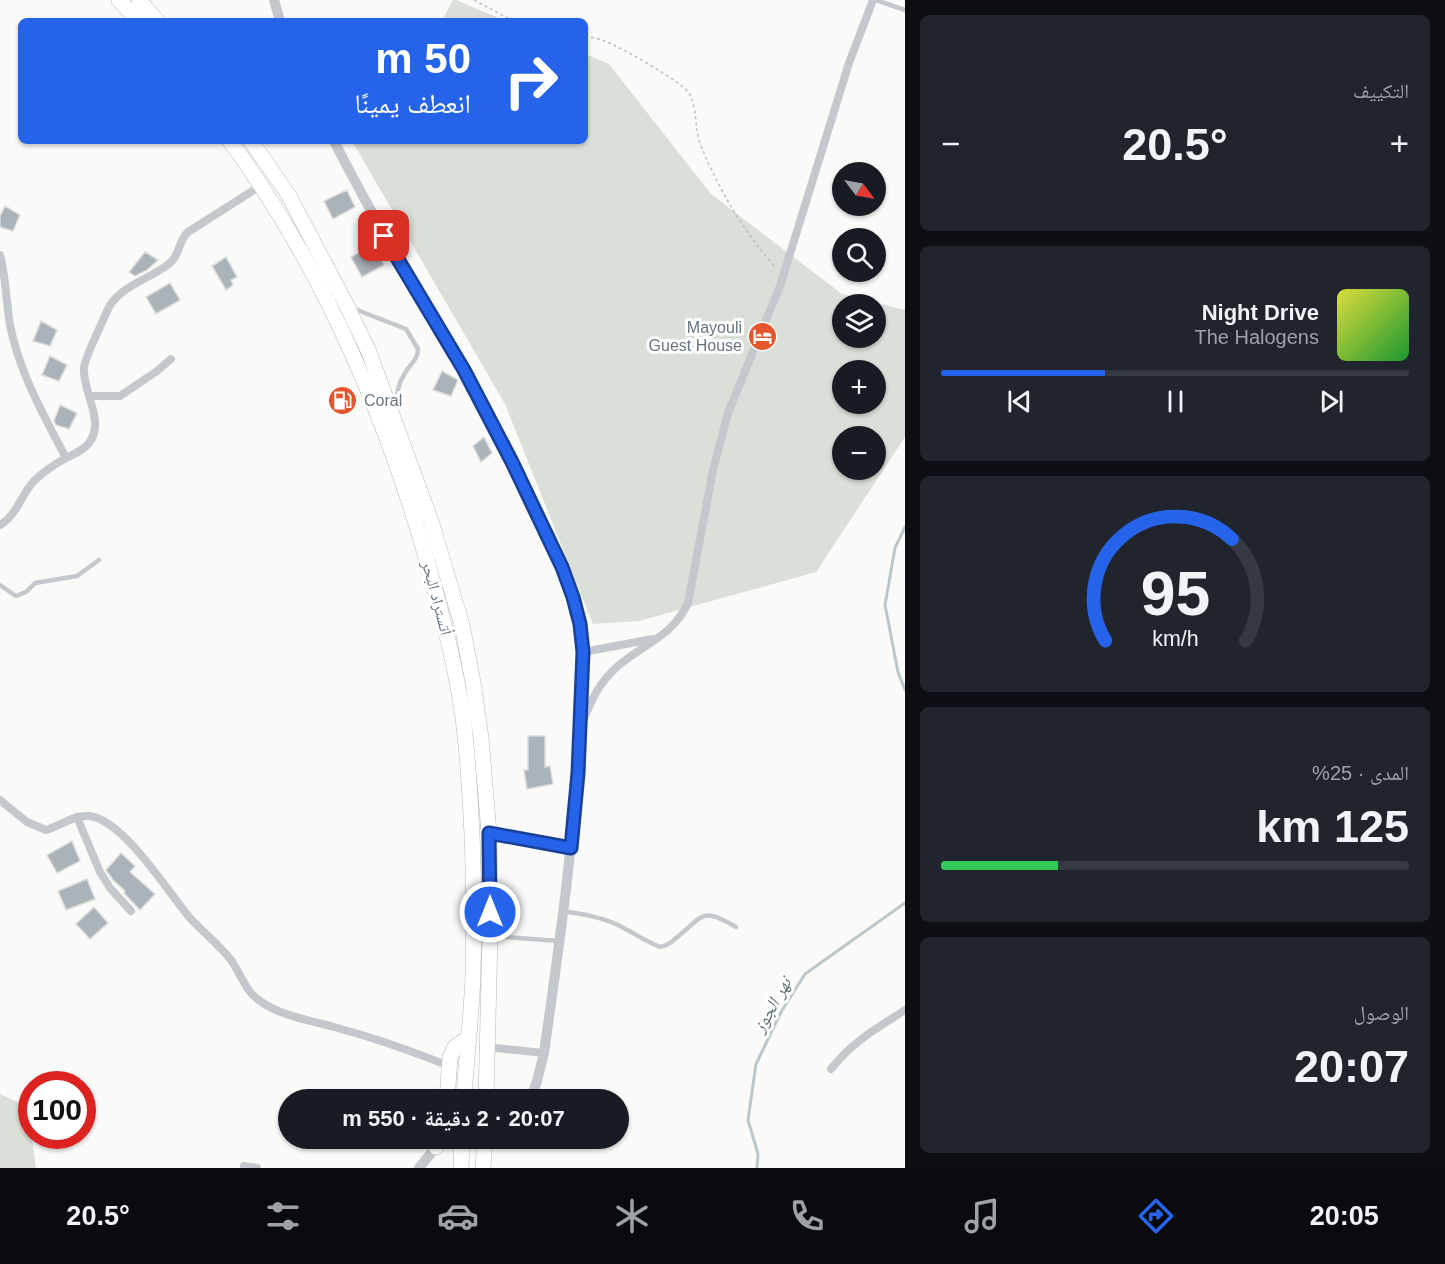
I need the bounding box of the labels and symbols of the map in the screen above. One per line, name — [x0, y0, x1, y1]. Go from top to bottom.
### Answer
north arrow — [832, 162, 886, 216]
pin — [358, 210, 409, 261]
place label: Mayouli Guest House — [649, 319, 742, 354]
hotel icon: Mayouli Guest House — [747, 320, 779, 352]
fuel station icon: Coral — [327, 384, 359, 416]
place label: Coral — [364, 392, 402, 409]
street label: أتستراد البحر — [418, 558, 456, 637]
position arrow — [458, 880, 522, 944]
water label: نهر الجوز — [748, 971, 797, 1038]
speed limit sign: 100 — [18, 1071, 96, 1149]

